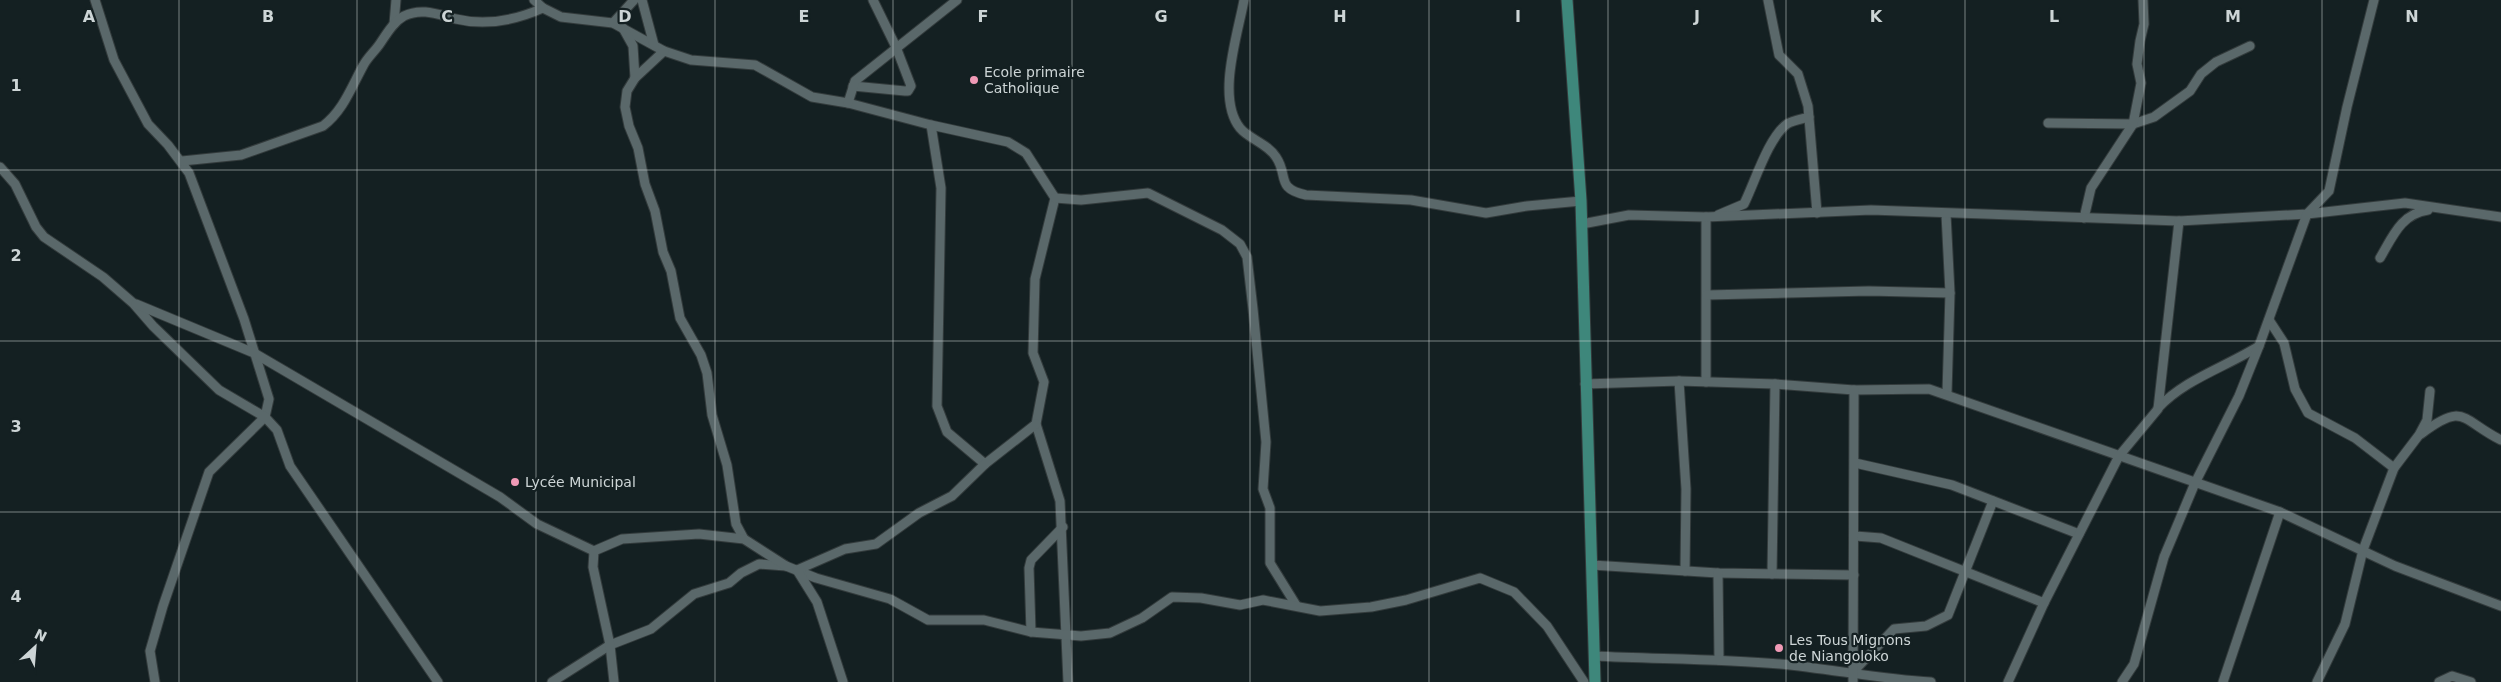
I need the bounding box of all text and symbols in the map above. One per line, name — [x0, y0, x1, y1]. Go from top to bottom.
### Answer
text: A — [83, 7, 96, 26]
text: B — [262, 7, 274, 26]
text: C — [441, 7, 453, 26]
text: D — [618, 7, 632, 26]
text: E — [799, 7, 809, 26]
text: F — [978, 7, 988, 26]
text: G — [1154, 7, 1168, 26]
text: H — [1333, 7, 1347, 26]
text: I — [1515, 7, 1521, 26]
text: J — [1693, 7, 1700, 26]
text: K — [1870, 7, 1883, 26]
text: L — [2049, 7, 2059, 26]
text: M — [2225, 7, 2241, 26]
text: N — [2405, 7, 2419, 26]
place label: Ecole primaire Catholique — [984, 64, 1085, 96]
marker: Ecole primaire Catholique — [968, 74, 980, 86]
text: 1 — [10, 76, 22, 95]
text: 2 — [10, 246, 22, 265]
text: 3 — [10, 417, 22, 436]
place label: Lycée Municipal — [525, 474, 636, 490]
marker: Lycée Municipal — [509, 476, 521, 488]
text: 4 — [10, 587, 22, 606]
north arrow — [10, 622, 60, 672]
text: N — [32, 626, 49, 645]
place label: Les Tous Mignons de Niangoloko — [1789, 632, 1911, 664]
marker: Les Tous Mignons de Niangoloko — [1773, 642, 1785, 654]

